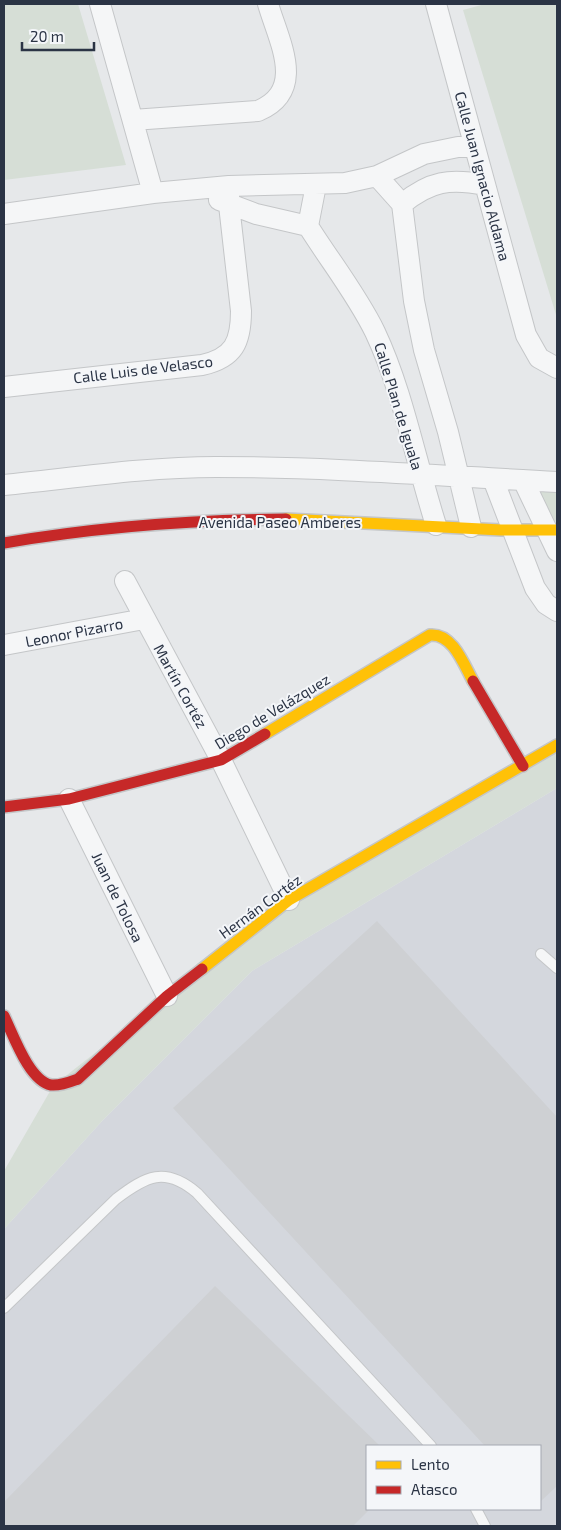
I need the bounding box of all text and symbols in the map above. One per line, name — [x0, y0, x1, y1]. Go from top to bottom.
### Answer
scale bar — [22, 20, 95, 52]
text: 20 m — [30, 27, 64, 45]
street label: Calle Juan Ignacio Aldama — [452, 89, 514, 263]
street label: Calle Plan de Iguala — [371, 340, 427, 472]
street label: Calle Luis de Velasco — [72, 352, 214, 386]
street label: Avenida Paseo Amberes — [199, 513, 361, 531]
street label: Leonor Pizarro — [24, 614, 124, 650]
street label: Martín Cortéz — [150, 641, 212, 731]
street label: Diego de Velázquez — [211, 669, 333, 753]
street label: Juan de Tolosa — [88, 849, 148, 945]
street label: Hernán Cortéz — [215, 870, 305, 942]
legend — [366, 1445, 541, 1510]
text: Lento — [411, 1455, 450, 1473]
text: Atasco — [411, 1480, 457, 1498]

